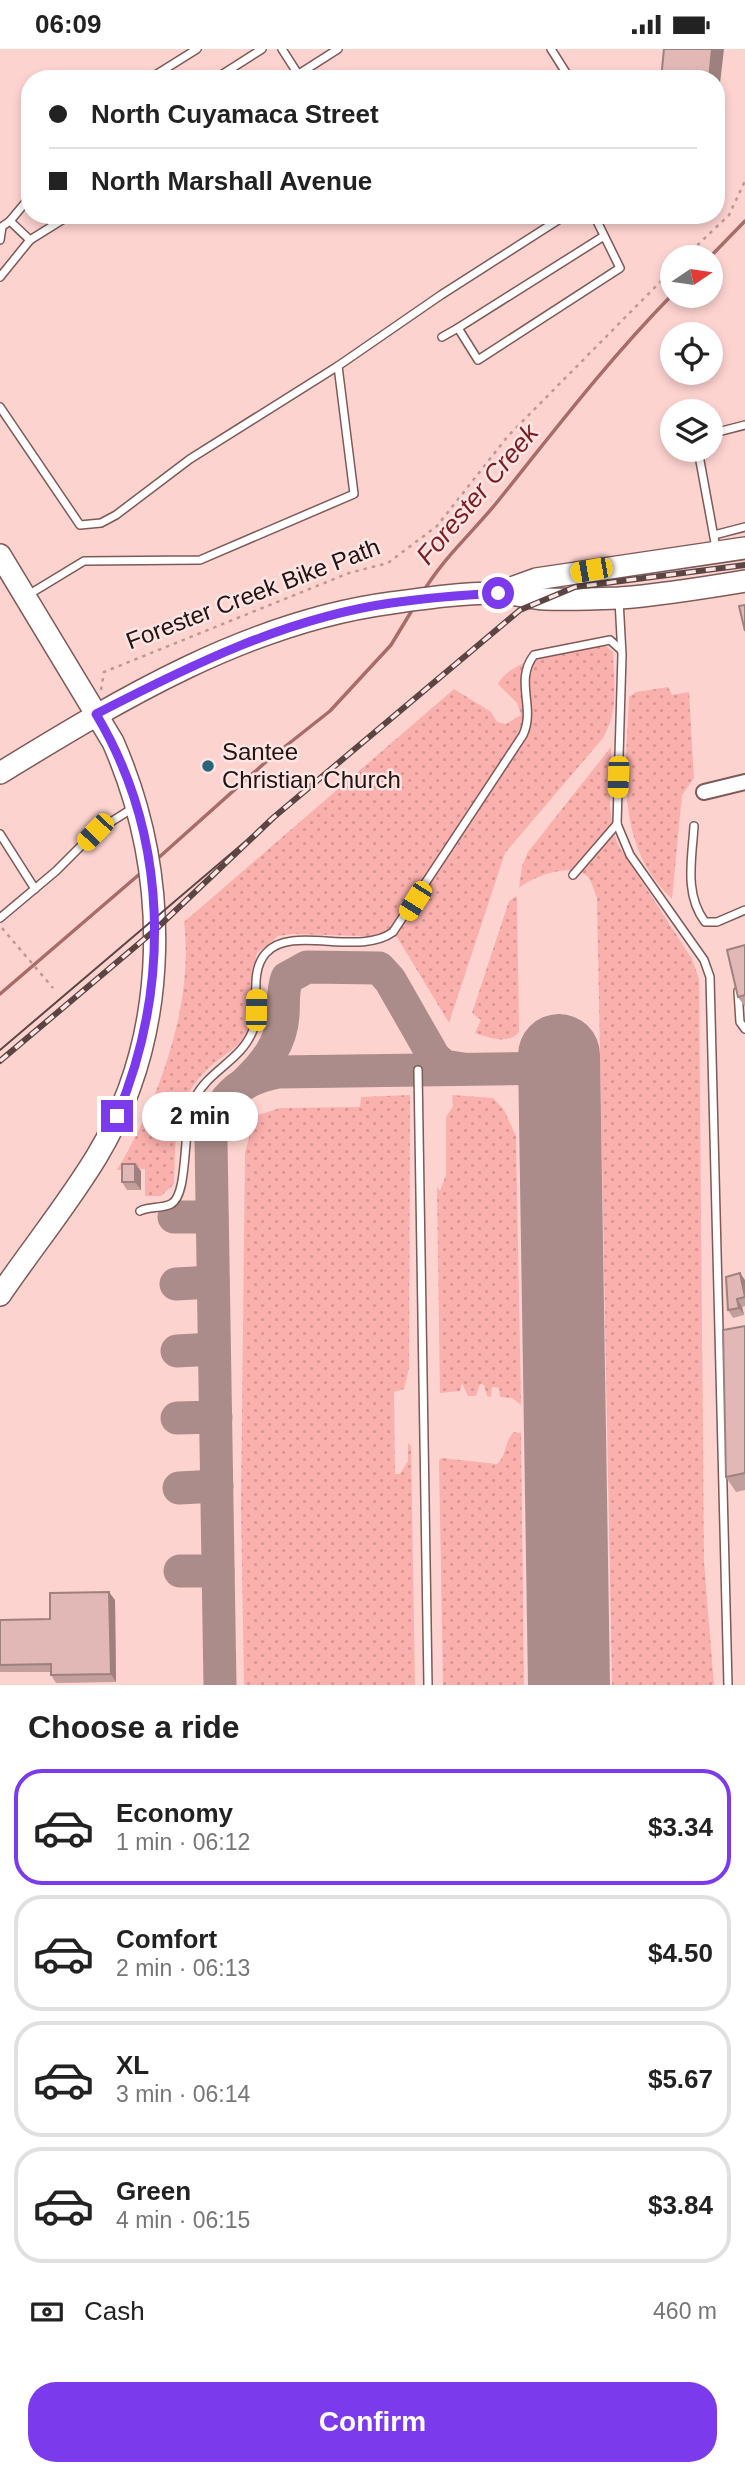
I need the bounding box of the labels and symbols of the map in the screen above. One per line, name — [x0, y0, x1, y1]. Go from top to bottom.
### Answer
north arrow — [660, 245, 723, 308]
water label: Forester Creek — [410, 416, 545, 570]
street label: Forester Creek Bike Path — [122, 533, 383, 654]
car — [569, 556, 614, 584]
route start — [482, 577, 514, 609]
place label: Santee Christian Church — [222, 738, 401, 793]
car — [607, 756, 630, 798]
marker: Santee Christian Church — [200, 758, 216, 774]
car — [73, 810, 118, 854]
car — [395, 878, 436, 924]
car — [246, 989, 267, 1031]
callout: 2 min — [142, 1091, 257, 1141]
route end — [101, 1100, 133, 1132]

